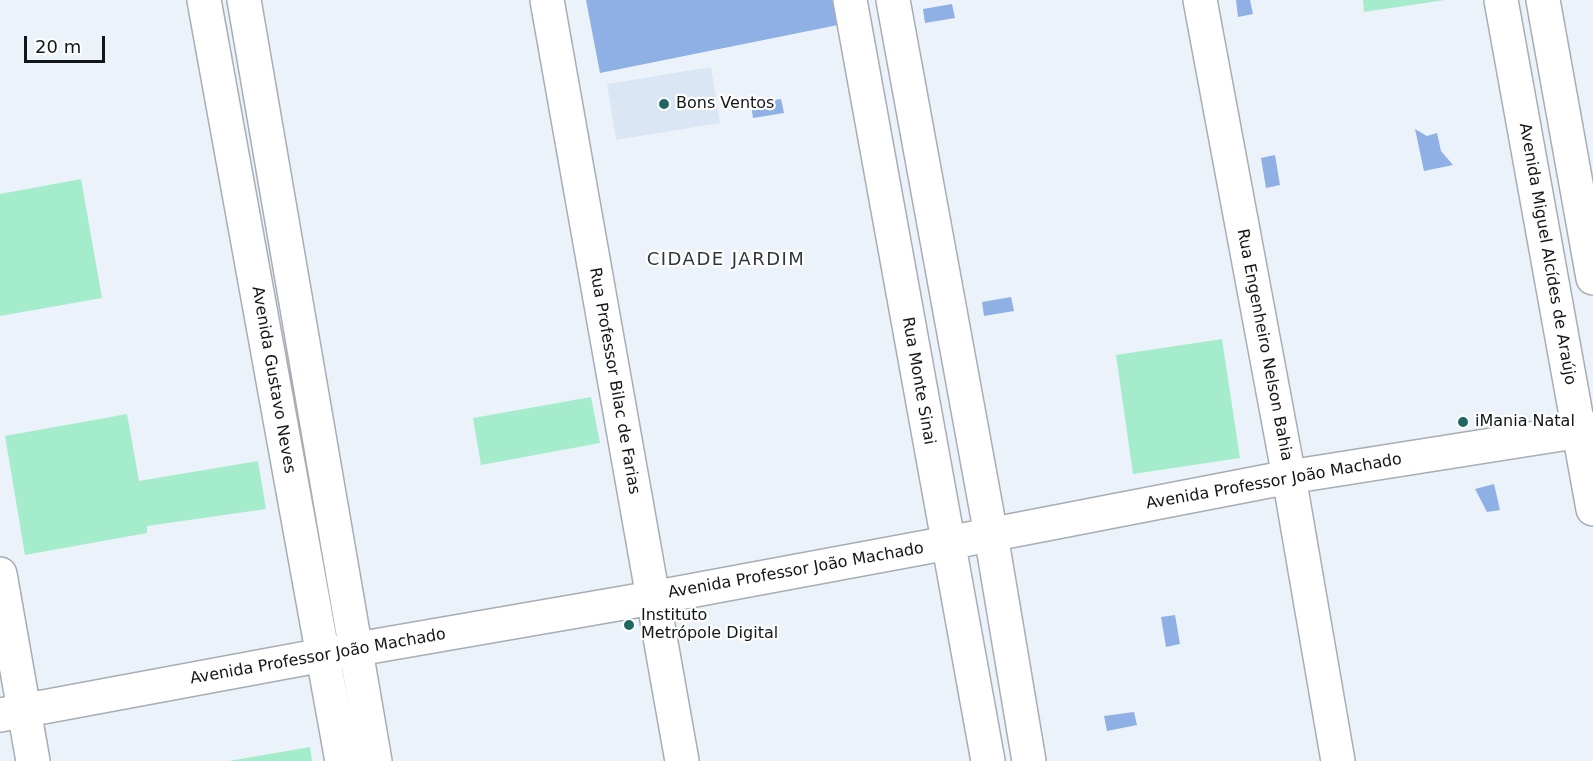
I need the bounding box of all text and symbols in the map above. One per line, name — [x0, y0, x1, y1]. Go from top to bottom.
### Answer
scale bar — [27, 24, 108, 62]
text: 20 m — [35, 36, 81, 57]
place label: Bons Ventos — [676, 94, 774, 114]
marker: Bons Ventos — [657, 97, 671, 111]
street label: Avenida Miguel Alcídes de Araújo — [1514, 121, 1580, 387]
street label: Rua Engenheiro Nelson Bahia — [1232, 227, 1296, 463]
district label: CIDADE JARDIM — [647, 249, 805, 271]
street label: Rua Professor Bilac de Farias — [585, 266, 643, 496]
street label: Avenida Gustavo Neves — [247, 285, 299, 475]
street label: Rua Monte Sinai — [897, 316, 939, 446]
place label: iMania Natal — [1475, 412, 1575, 432]
marker: iMania Natal — [1456, 415, 1470, 429]
street label: Avenida Professor João Machado — [1145, 450, 1403, 514]
street label: Avenida Professor João Machado — [667, 539, 925, 603]
place label: Instituto Metrópole Digital — [641, 606, 778, 644]
marker: Instituto Metrópole Digital — [622, 618, 636, 632]
street label: Avenida Professor João Machado — [189, 625, 447, 689]

